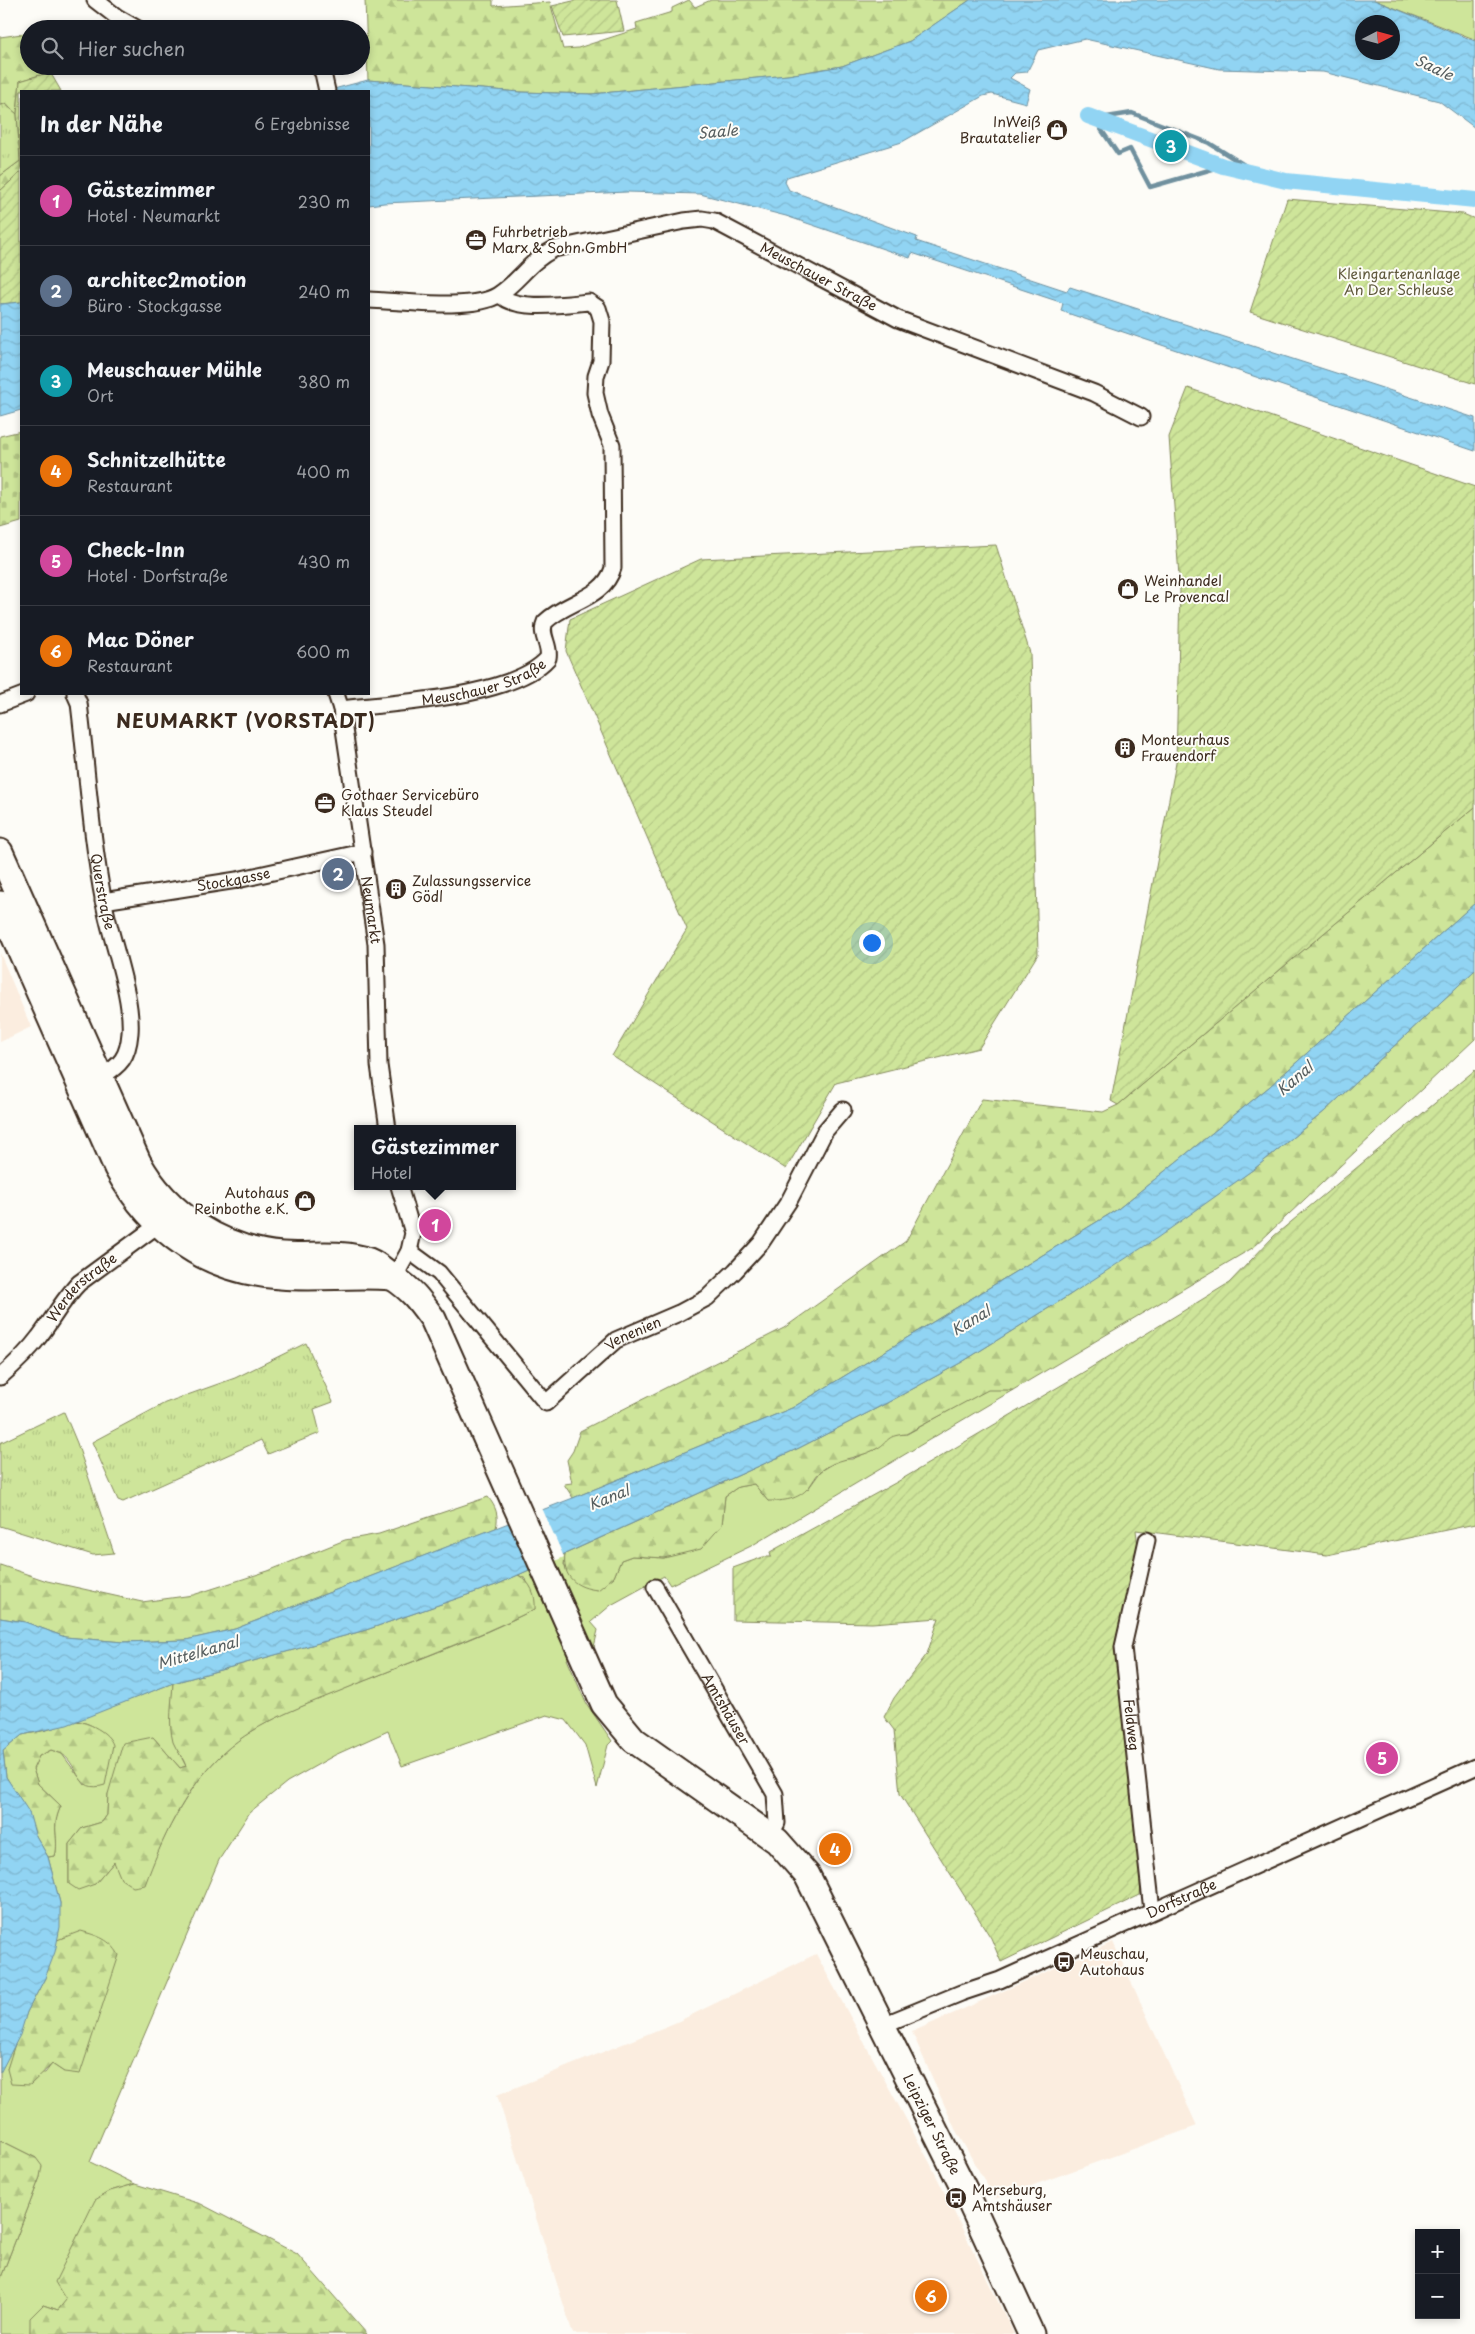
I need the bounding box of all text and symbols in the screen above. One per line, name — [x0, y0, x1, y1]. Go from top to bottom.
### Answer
north arrow — [1355, 15, 1400, 60]
search box — [20, 20, 370, 75]
icon: search — [38, 34, 66, 62]
text: Hier suchen — [78, 34, 185, 62]
water label: Saale — [1412, 48, 1458, 86]
text: In der Nähe — [40, 107, 162, 139]
text: 6 Ergebnisse — [254, 111, 350, 135]
place label: InWeiß Brautatelier — [960, 111, 1042, 148]
water label: Saale — [697, 117, 739, 144]
shop icon: InWeiß Brautatelier — [1045, 118, 1069, 142]
pin: 3 — [1155, 127, 1187, 165]
text: Gästezimmer — [87, 175, 215, 203]
text: 1 — [52, 189, 60, 213]
text: 230 m — [298, 189, 350, 213]
text: Hotel · Neumarkt — [87, 203, 220, 227]
place label: Fuhrbetrieb Marx & Sohn GmbH — [492, 221, 627, 258]
office icon: Fuhrbetrieb Marx & Sohn GmbH — [464, 228, 488, 252]
street label: Meuschauer Straße — [757, 237, 881, 316]
park label: Kleingartenanlage An Der Schleuse — [1338, 263, 1460, 300]
text: architec2motion — [87, 265, 246, 293]
text: 2 — [50, 279, 62, 303]
text: 240 m — [298, 279, 350, 303]
text: Büro · Stockgasse — [87, 293, 222, 317]
text: Meuschauer Mühle — [87, 355, 262, 383]
text: 3 — [51, 369, 61, 393]
text: 380 m — [298, 369, 350, 393]
text: Ort — [87, 383, 114, 407]
text: Schnitzelhütte — [87, 445, 226, 473]
text: 4 — [51, 459, 61, 483]
text: 400 m — [297, 459, 350, 483]
text: Restaurant — [87, 473, 173, 497]
text: Check-Inn — [87, 535, 185, 563]
text: 5 — [51, 549, 61, 573]
text: 430 m — [298, 549, 350, 573]
text: Hotel · Dorfstraße — [87, 563, 228, 587]
place label: Weinhandel Le Provencal — [1144, 570, 1229, 607]
shop icon: Weinhandel Le Provencal — [1116, 577, 1140, 601]
text: Mac Döner — [87, 625, 194, 653]
text: 6 — [50, 639, 62, 663]
text: 600 m — [296, 639, 350, 663]
text: Restaurant — [87, 653, 173, 677]
street label: Meuschauer Straße — [420, 654, 550, 711]
district label: NEUMARKT (VORSTADT) — [116, 706, 376, 734]
place label: Monteurhaus Frauendorf — [1141, 729, 1229, 766]
building icon: Monteurhaus Frauendorf — [1113, 736, 1137, 760]
place label: Gothaer Servicebüro Klaus Steudel — [341, 784, 479, 821]
office icon: Gothaer Servicebüro Klaus Steudel — [313, 791, 337, 815]
street label: Querstraße — [86, 852, 121, 932]
pin: 2 — [322, 855, 354, 893]
street label: Stockgasse — [195, 862, 272, 896]
place label: Zulassungsservice Gödl — [412, 870, 531, 907]
street label: Neumarkt — [356, 875, 387, 945]
building icon: Zulassungsservice Gödl — [384, 877, 408, 901]
your location — [859, 930, 885, 956]
water label: Kanal — [1271, 1053, 1320, 1100]
popup — [354, 1125, 516, 1190]
text: Gästezimmer — [371, 1132, 499, 1160]
text: Hotel — [371, 1160, 412, 1184]
place label: Autohaus Reinbothe e.K. — [194, 1182, 289, 1219]
shop icon: Autohaus Reinbothe e.K. — [293, 1189, 317, 1213]
pin: 1 — [419, 1206, 451, 1244]
street label: Werderstraße — [41, 1248, 121, 1326]
water label: Kanal — [946, 1298, 997, 1340]
street label: Venenien — [600, 1311, 664, 1355]
water label: Kanal — [585, 1477, 635, 1515]
water label: Mittelkanal — [154, 1628, 244, 1674]
street label: Amtshäuser — [697, 1669, 756, 1749]
street label: Feldweg — [1119, 1698, 1145, 1752]
pin: 5 — [1366, 1739, 1398, 1777]
pin: 4 — [819, 1830, 851, 1868]
street label: Dorfstraße — [1142, 1873, 1220, 1923]
place label: Meuschau, Autohaus — [1080, 1943, 1149, 1980]
bus stop icon: Meuschau, Autohaus — [1052, 1950, 1076, 1974]
street label: Leipziger Straße — [898, 2070, 966, 2178]
place label: Merseburg, Amtshäuser — [972, 2179, 1053, 2216]
bus stop icon: Merseburg, Amtshäuser — [944, 2186, 968, 2210]
map controls — [1415, 2229, 1460, 2319]
button: + — [1415, 2229, 1460, 2274]
button: − — [1415, 2274, 1460, 2319]
pin: 6 — [915, 2277, 947, 2315]

